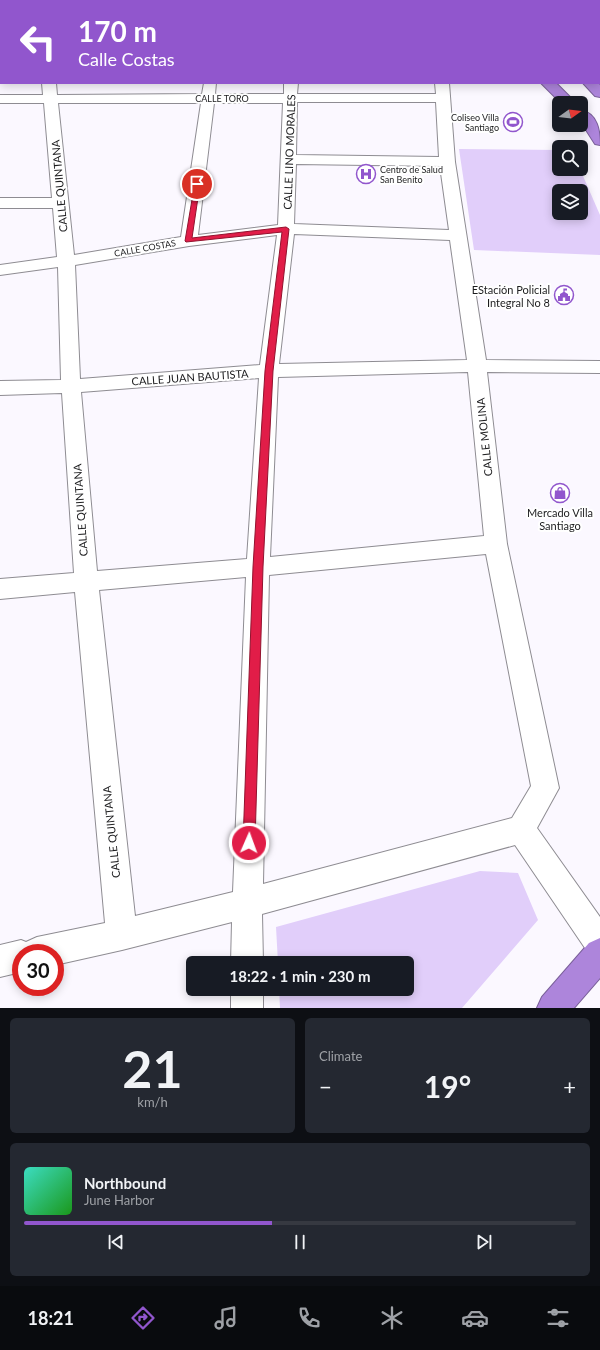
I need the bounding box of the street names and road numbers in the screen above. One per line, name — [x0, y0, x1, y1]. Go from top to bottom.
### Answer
street label: CALLE TORO — [195, 93, 249, 104]
street label: CALLE LINO MORALES — [280, 94, 298, 210]
street label: CALLE QUINTANA — [48, 139, 70, 233]
street label: CALLE COSTAS — [113, 237, 177, 259]
street label: CALLE JUAN BAUTISTA — [131, 366, 249, 388]
street label: CALLE MOLINA — [473, 397, 495, 477]
street label: CALLE QUINTANA — [70, 463, 90, 557]
street label: CALLE QUINTANA — [100, 785, 122, 879]

